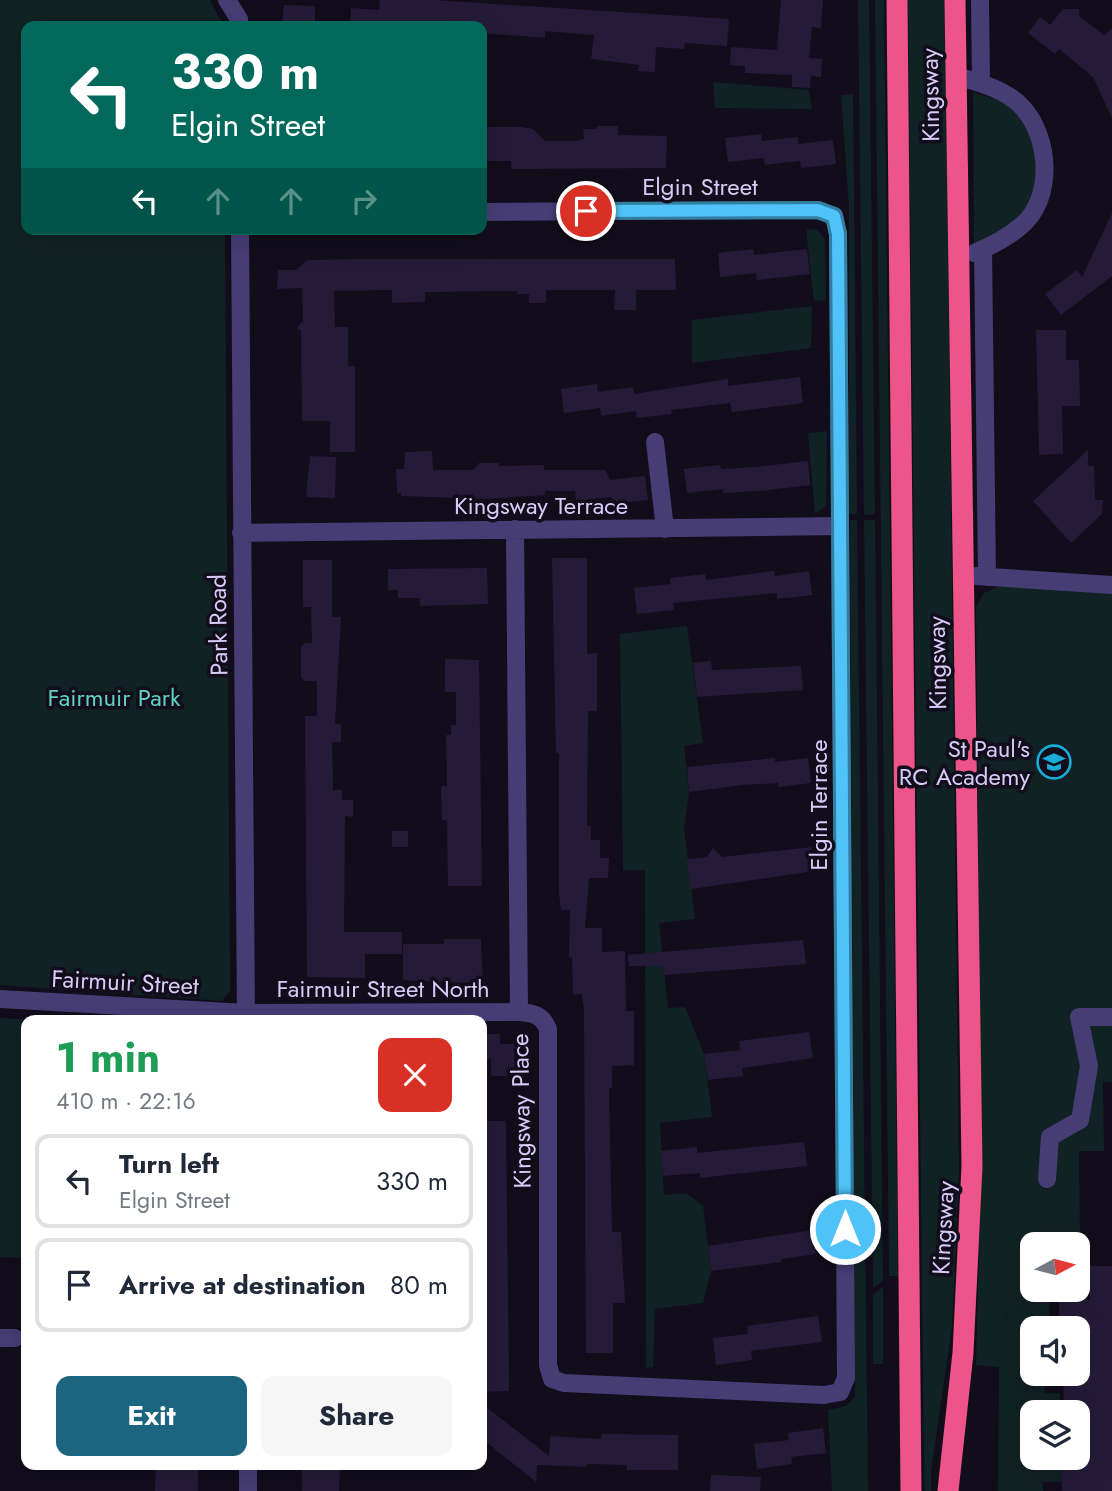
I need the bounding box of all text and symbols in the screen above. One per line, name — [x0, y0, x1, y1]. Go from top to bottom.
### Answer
text: 330 m — [171, 37, 319, 107]
street label: Kingsway — [912, 47, 948, 142]
icon: left — [56, 49, 147, 140]
text: Elgin Street — [171, 102, 325, 148]
street label: Elgin Street — [642, 169, 758, 204]
pin — [556, 181, 616, 241]
icon: left — [126, 182, 164, 220]
icon: ahead — [199, 182, 237, 220]
icon: ahead — [272, 182, 310, 220]
icon: right — [345, 182, 383, 220]
icon: arrive — [567, 192, 605, 230]
street label: Kingsway Terrace — [454, 488, 628, 523]
street label: Park Road — [200, 574, 236, 676]
street label: Kingsway — [919, 615, 955, 710]
park label: Fairmuir Park — [47, 680, 181, 715]
place label: St Paul's RC Academy — [899, 731, 1030, 794]
street label: Elgin Terrace — [801, 739, 836, 871]
school or university icon: St Paul's RC Academy — [1035, 743, 1073, 781]
street label: Fairmuir Street — [50, 961, 200, 1003]
street label: Fairmuir Street North — [276, 971, 490, 1006]
text: 1 min — [56, 1027, 160, 1088]
street label: Kingsway Place — [502, 1033, 540, 1189]
button: close — [378, 1038, 452, 1112]
text: 410 m · 22:16 — [56, 1084, 196, 1118]
text: Turn left — [119, 1145, 219, 1183]
icon: left — [60, 1162, 98, 1200]
text: 330 m — [376, 1162, 448, 1200]
street label: Kingsway — [923, 1180, 963, 1276]
text: Elgin Street — [119, 1183, 230, 1217]
position arrow — [808, 1192, 882, 1266]
north arrow — [1020, 1232, 1090, 1302]
map controls — [1020, 1232, 1090, 1470]
icon: arrive — [60, 1266, 98, 1304]
text: Arrive at destination — [119, 1266, 366, 1304]
text: 80 m — [390, 1266, 448, 1304]
button: sound — [1020, 1316, 1090, 1386]
button: Exit — [56, 1376, 247, 1456]
button: Share — [261, 1376, 452, 1456]
button: layers — [1020, 1400, 1090, 1470]

